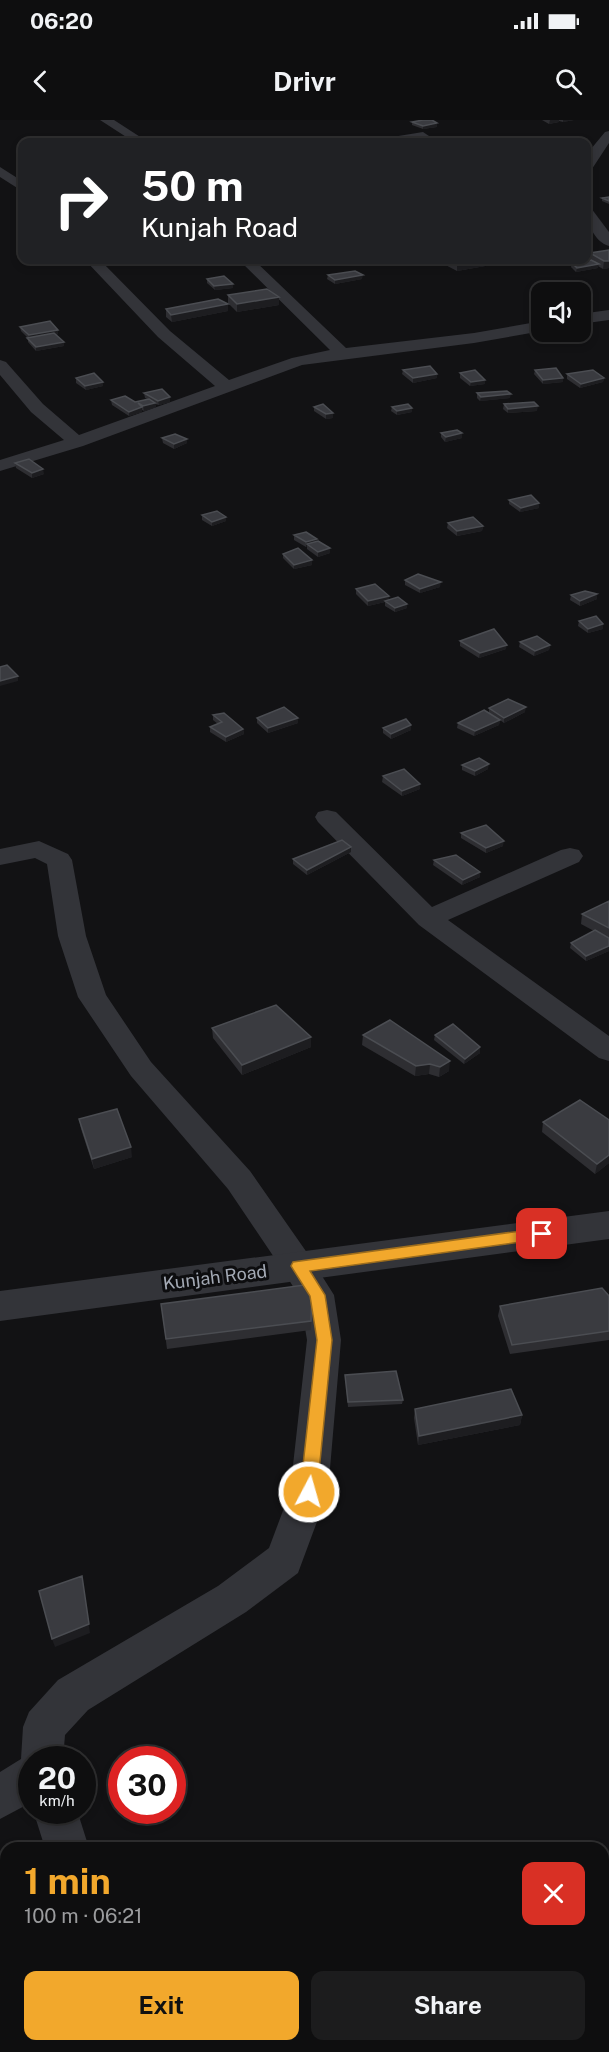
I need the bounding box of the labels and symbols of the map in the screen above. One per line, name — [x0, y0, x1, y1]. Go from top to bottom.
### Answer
pin — [516, 1208, 567, 1259]
street label: Kunjah Road — [162, 1260, 268, 1294]
position arrow — [277, 1460, 341, 1524]
speed limit sign: 30 — [108, 1746, 186, 1824]

